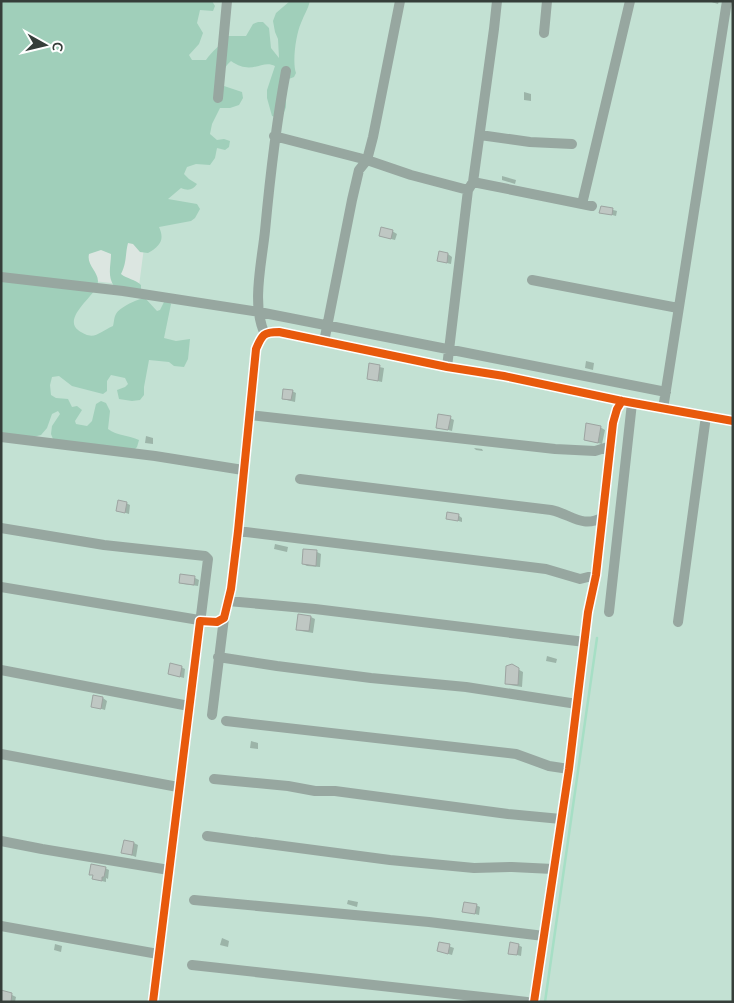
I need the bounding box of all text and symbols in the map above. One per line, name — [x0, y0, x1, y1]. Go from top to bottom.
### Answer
north arrow — [20, 20, 70, 70]
text: С — [48, 41, 67, 53]

